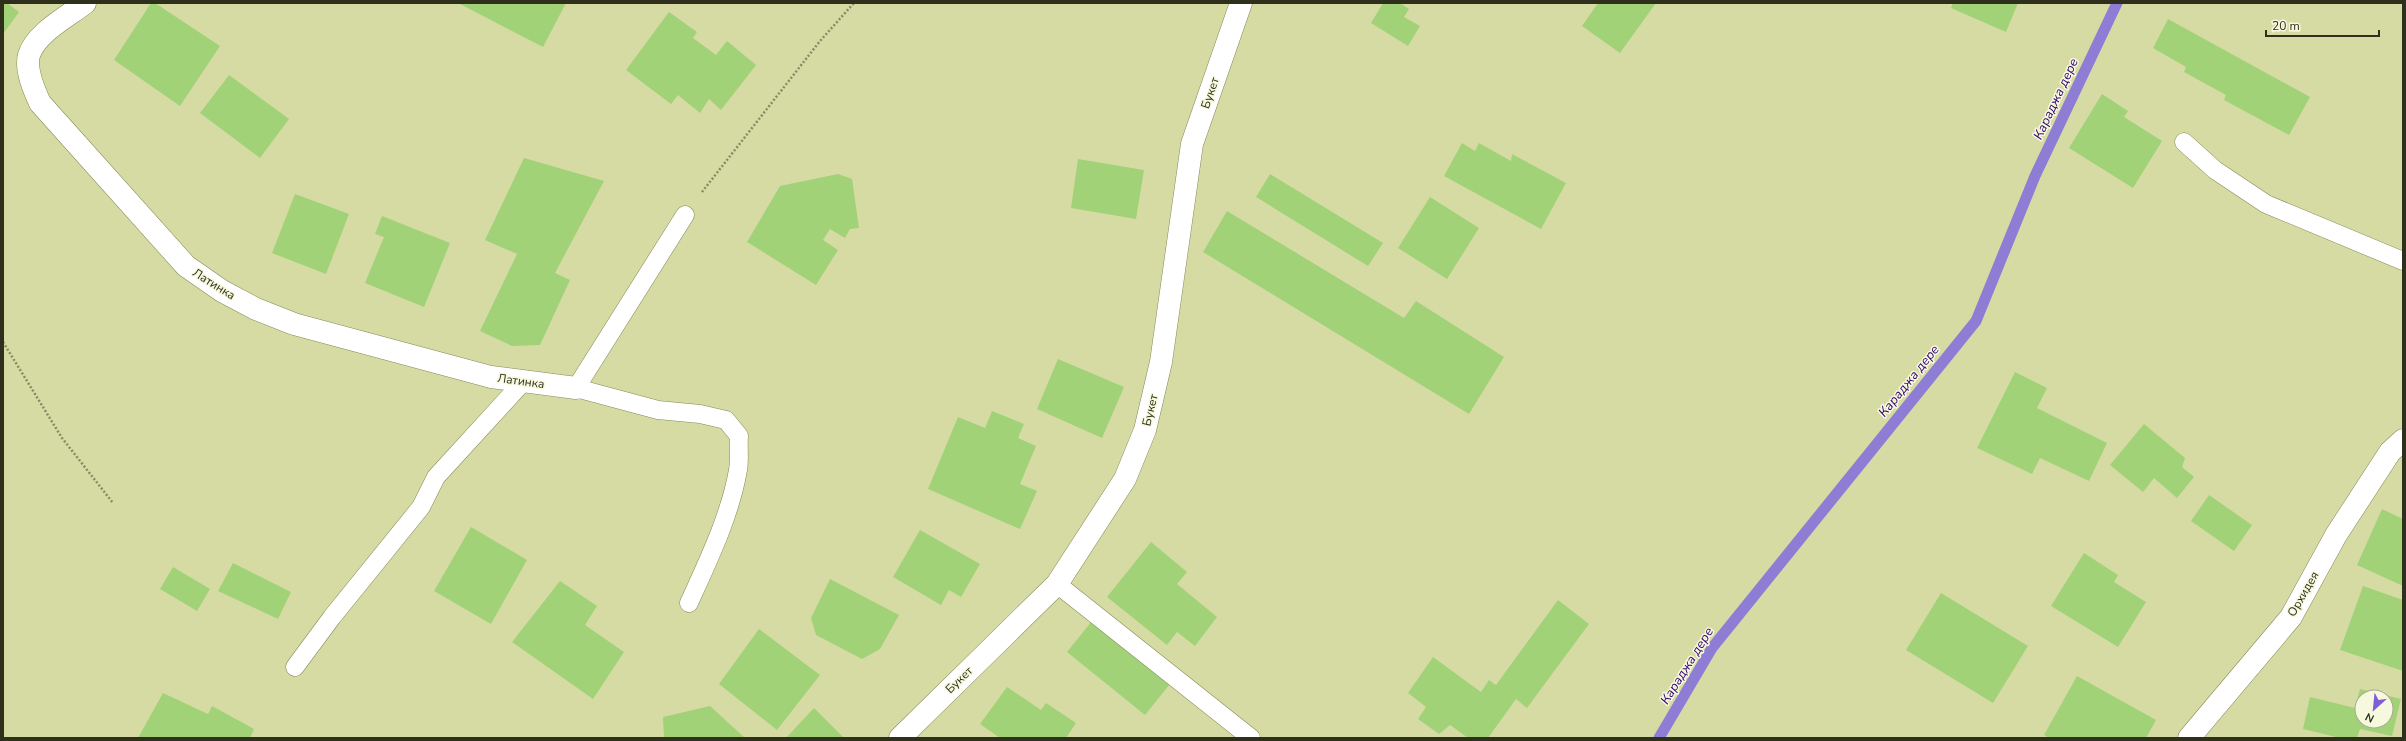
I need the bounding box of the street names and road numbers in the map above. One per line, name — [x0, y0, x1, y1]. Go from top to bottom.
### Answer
street label: Букет — [1197, 74, 1223, 111]
street label: Латинка — [190, 265, 238, 303]
street label: Латинка — [496, 370, 546, 392]
street label: Букет — [1138, 392, 1162, 428]
street label: Орхидея — [2284, 568, 2322, 620]
street label: Букет — [942, 663, 977, 697]

